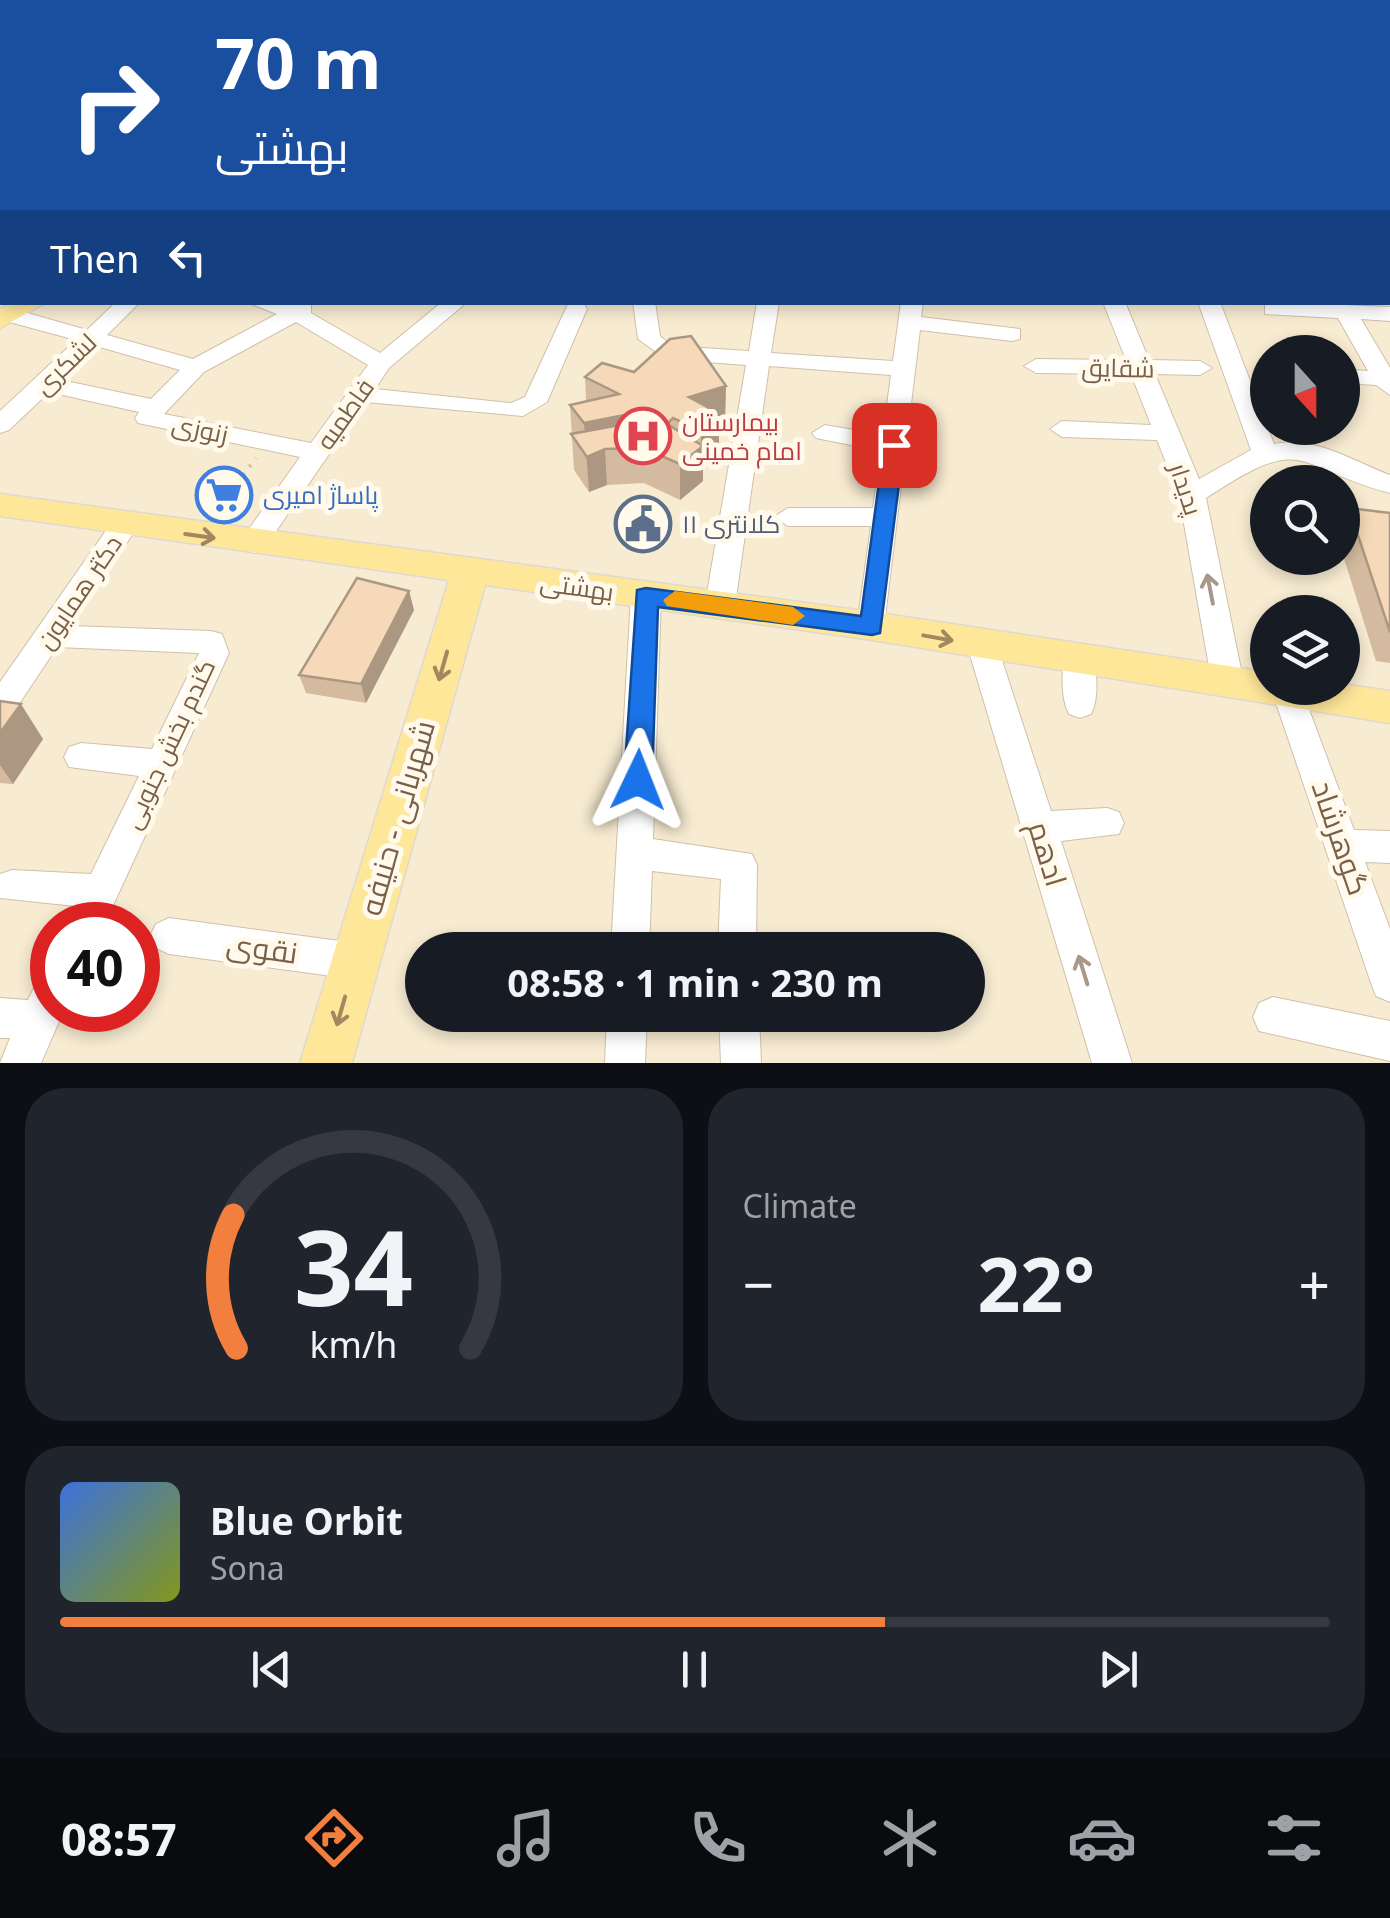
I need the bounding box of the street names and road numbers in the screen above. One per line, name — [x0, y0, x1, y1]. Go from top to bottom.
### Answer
street label: لشکری — [26, 325, 103, 401]
street label: شقایق — [1081, 349, 1155, 385]
street label: فاطمیه — [307, 371, 381, 456]
street label: زنوزی — [169, 406, 231, 451]
street label: پدیدار — [1161, 456, 1211, 520]
street label: دکتر همایون — [27, 528, 129, 655]
street label: بهشتی — [538, 564, 616, 608]
street label: گندم بخش جنوبی — [114, 653, 224, 835]
street label: شهربانی - حنیفه — [349, 715, 444, 920]
street label: گوهرشاد — [1303, 775, 1380, 900]
street label: ادهم — [1018, 816, 1078, 892]
street label: نقوی — [224, 922, 300, 973]

